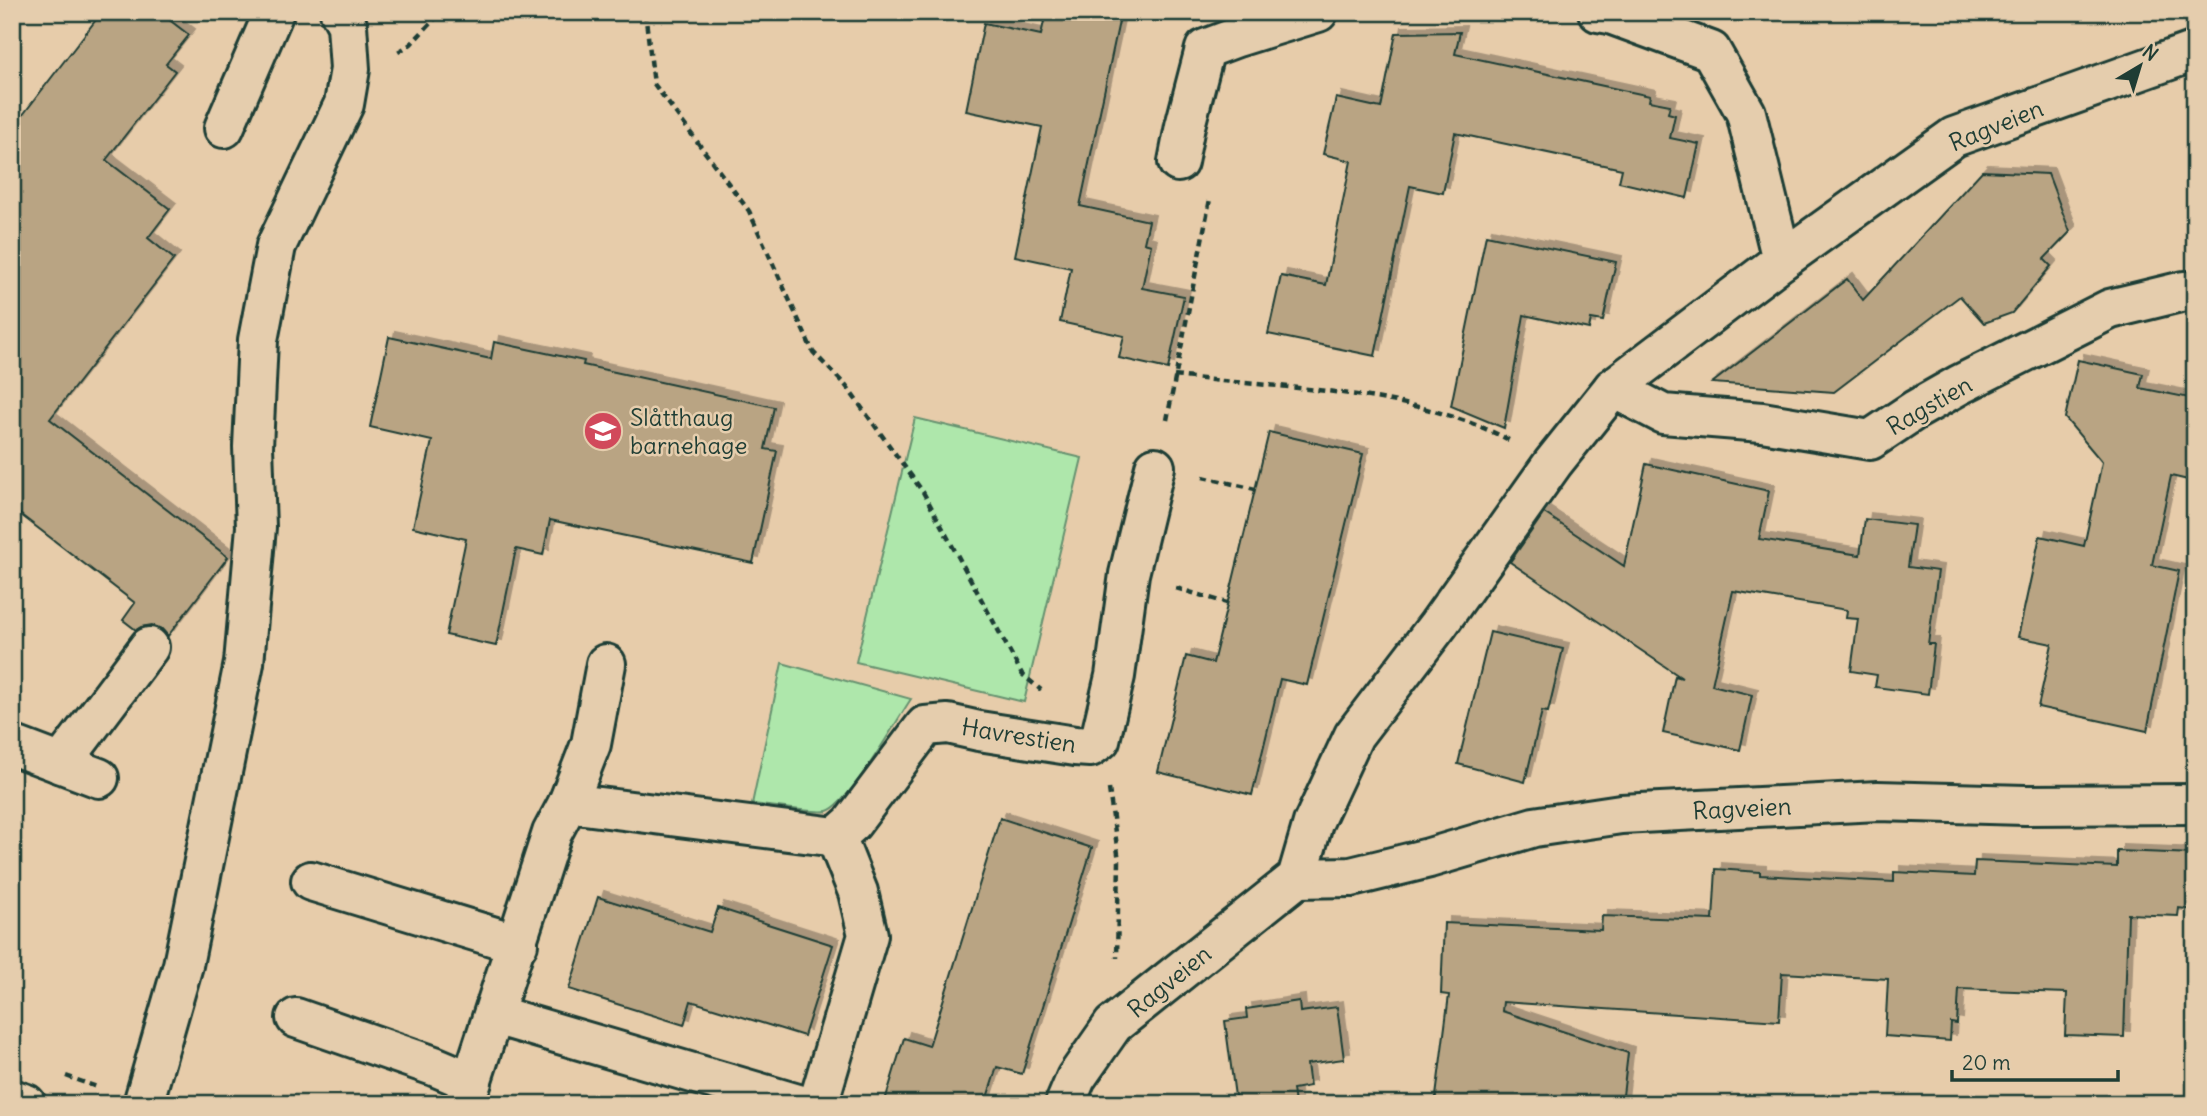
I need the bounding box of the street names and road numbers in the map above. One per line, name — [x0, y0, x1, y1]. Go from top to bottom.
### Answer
street label: Ragveien — [1945, 93, 2048, 157]
street label: Ragstien — [1881, 369, 1977, 441]
street label: Havrestien — [959, 711, 1079, 759]
street label: Ragveien — [1692, 790, 1792, 826]
street label: Ragveien — [1121, 938, 1217, 1024]

